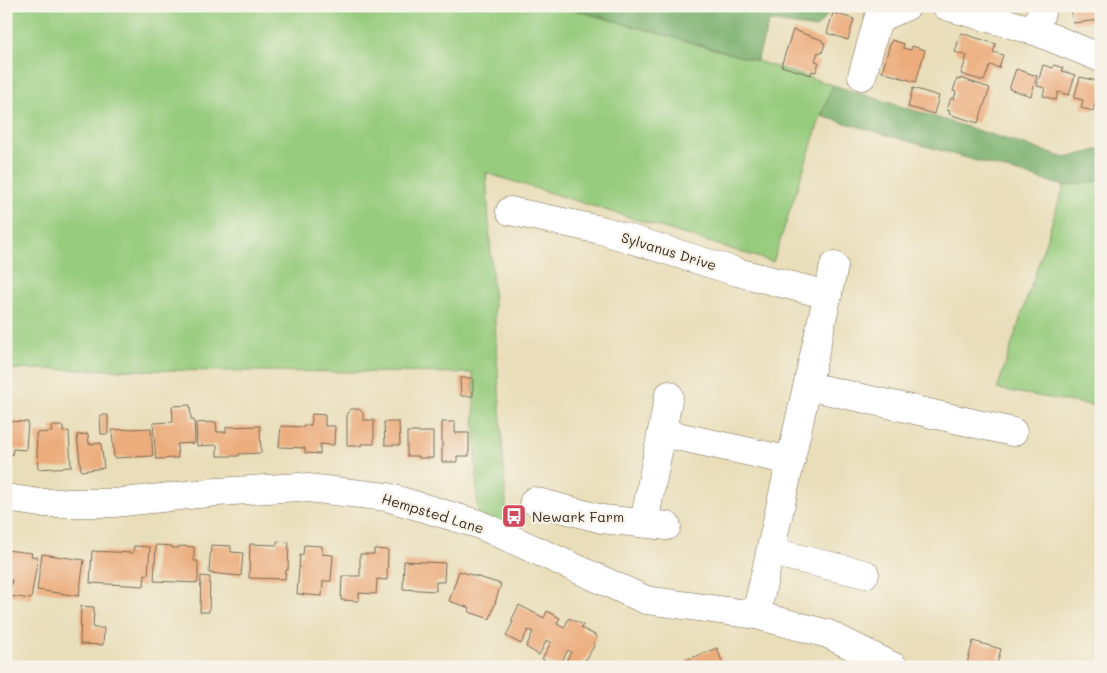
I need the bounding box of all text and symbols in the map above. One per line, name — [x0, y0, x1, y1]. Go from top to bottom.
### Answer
street label: Sylvanus Drive — [619, 228, 719, 274]
street label: Hempsted Lane — [380, 488, 486, 538]
bus stop icon: Newark Farm — [501, 503, 527, 529]
place label: Newark Farm — [532, 507, 624, 526]

